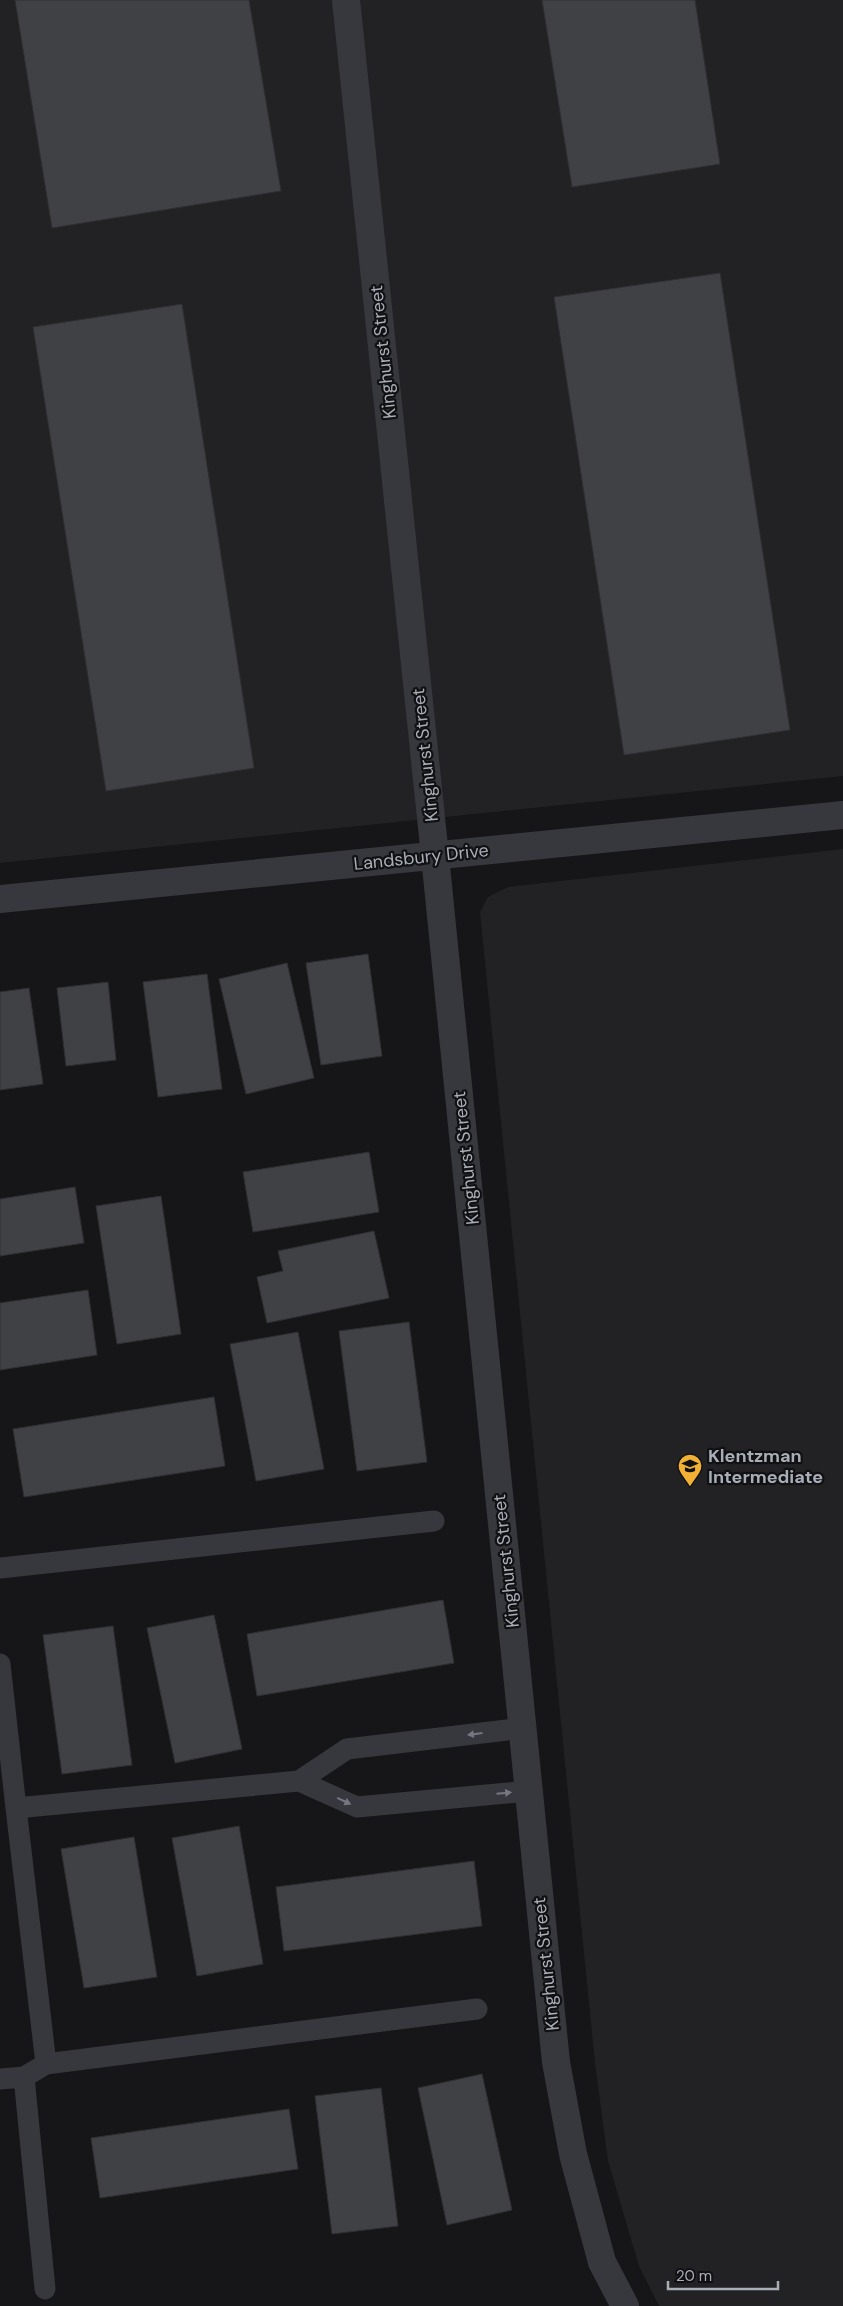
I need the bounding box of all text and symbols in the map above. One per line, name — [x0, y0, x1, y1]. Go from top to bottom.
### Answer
street label: Kinghurst Street — [364, 284, 402, 420]
street label: Kinghurst Street — [406, 687, 444, 823]
street label: Landsbury Drive — [352, 838, 490, 876]
street label: Kinghurst Street — [447, 1090, 485, 1226]
place label: Klentzman Intermediate — [708, 1444, 823, 1489]
school or university icon: Klentzman Intermediate — [677, 1453, 703, 1487]
street label: Kinghurst Street — [487, 1493, 525, 1629]
one-way arrow — [466, 1730, 482, 1738]
one-way arrow — [496, 1789, 512, 1797]
one-way arrow — [336, 1797, 351, 1805]
street label: Kinghurst Street — [527, 1896, 565, 2032]
scale bar — [668, 2258, 778, 2290]
text: 20 m — [676, 2266, 712, 2286]

